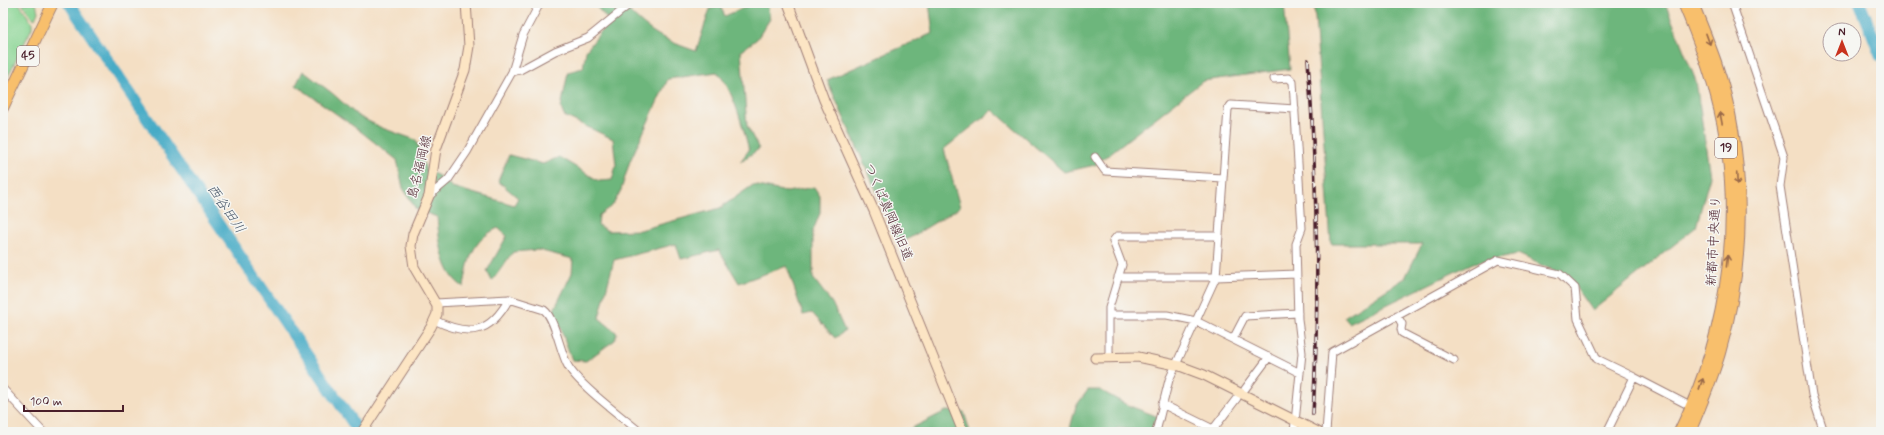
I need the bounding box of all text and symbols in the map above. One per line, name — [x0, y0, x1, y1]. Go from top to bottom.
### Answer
north arrow — [1822, 22, 1862, 62]
text: N — [1838, 26, 1846, 40]
one-way arrow — [1704, 33, 1712, 45]
road number: 45 — [17, 46, 39, 66]
one-way arrow — [1717, 112, 1725, 125]
street label: 島名福岡線 — [404, 132, 436, 201]
road number: 19 — [1715, 138, 1737, 158]
street label: つくば真岡線旧道 — [860, 161, 916, 263]
one-way arrow — [1734, 172, 1741, 185]
water label: 西谷田川 — [203, 181, 249, 237]
street label: 新都市中央通り — [1703, 195, 1725, 287]
one-way arrow — [1724, 255, 1731, 268]
one-way arrow — [1697, 378, 1705, 390]
scale bar — [24, 387, 123, 413]
text: 100 m — [30, 394, 62, 410]

